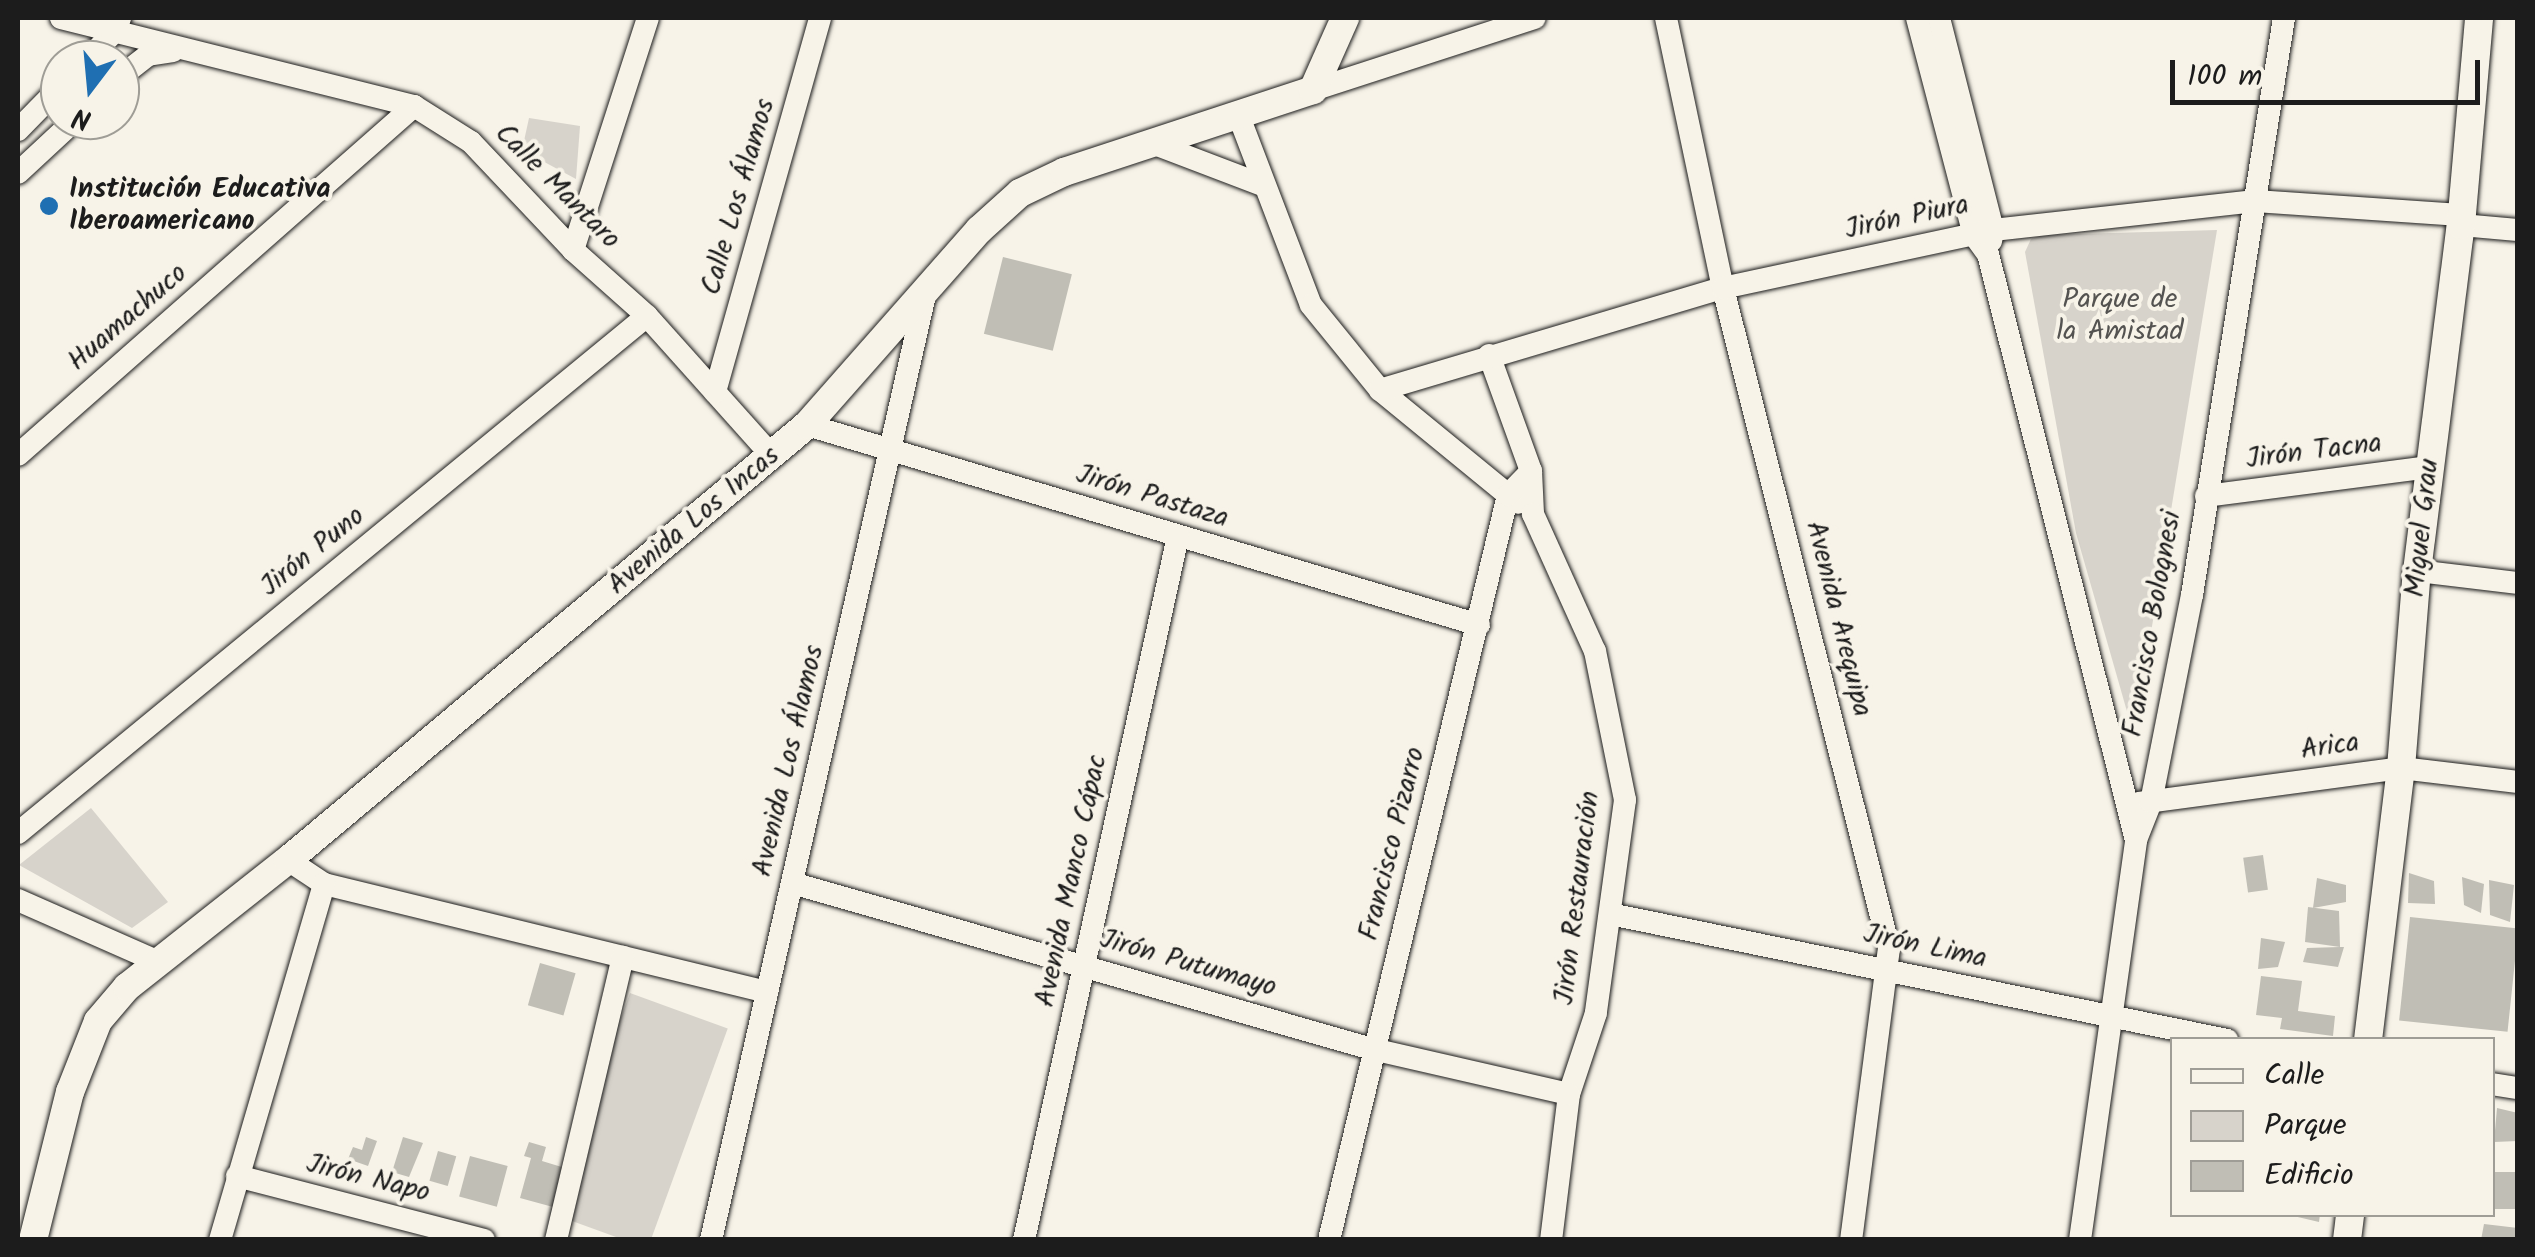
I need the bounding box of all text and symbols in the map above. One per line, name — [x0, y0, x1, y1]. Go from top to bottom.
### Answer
north arrow — [40, 40, 140, 140]
scale bar — [2175, 40, 2485, 102]
text: 100 m — [2187, 53, 2262, 101]
text: N — [67, 93, 97, 141]
street label: Calle Los Álamos — [695, 95, 783, 299]
street label: Calle Mantaro — [487, 117, 627, 257]
place label: Institución Educativa Iberoamericano — [69, 173, 330, 239]
street label: Jirón Piura — [1842, 189, 1972, 247]
marker: Institución Educativa Iberoamericano — [38, 195, 60, 217]
street label: Huamachuco — [62, 257, 194, 379]
park label: Parque de la Amistad — [2056, 283, 2184, 349]
street label: Jirón Tacna — [2244, 427, 2384, 477]
street label: Avenida Los Incas — [601, 439, 787, 603]
street label: Miguel Grau — [2399, 457, 2447, 599]
street label: Jirón Pastaza — [1072, 458, 1232, 536]
street label: Jirón Puno — [254, 500, 372, 604]
street label: Francisco Bolognesi — [2117, 508, 2189, 740]
street label: Avenida Arequipa — [1797, 518, 1879, 720]
street label: Avenida Los Álamos — [746, 642, 832, 880]
street label: Arica — [2299, 726, 2361, 768]
street label: Francisco Pizarro — [1353, 744, 1433, 944]
street label: Avenida Manco Cápac — [1029, 752, 1115, 1010]
street label: Jirón Restauración — [1548, 789, 1608, 1007]
street label: Jirón Lima — [1860, 918, 1990, 976]
street label: Jirón Putumayo — [1096, 923, 1280, 1005]
legend — [2170, 1037, 2495, 1217]
text: Calle — [2264, 1052, 2324, 1100]
text: Parque — [2264, 1102, 2346, 1150]
street label: Jirón Napo — [303, 1147, 433, 1211]
text: Edificio — [2264, 1152, 2354, 1200]

